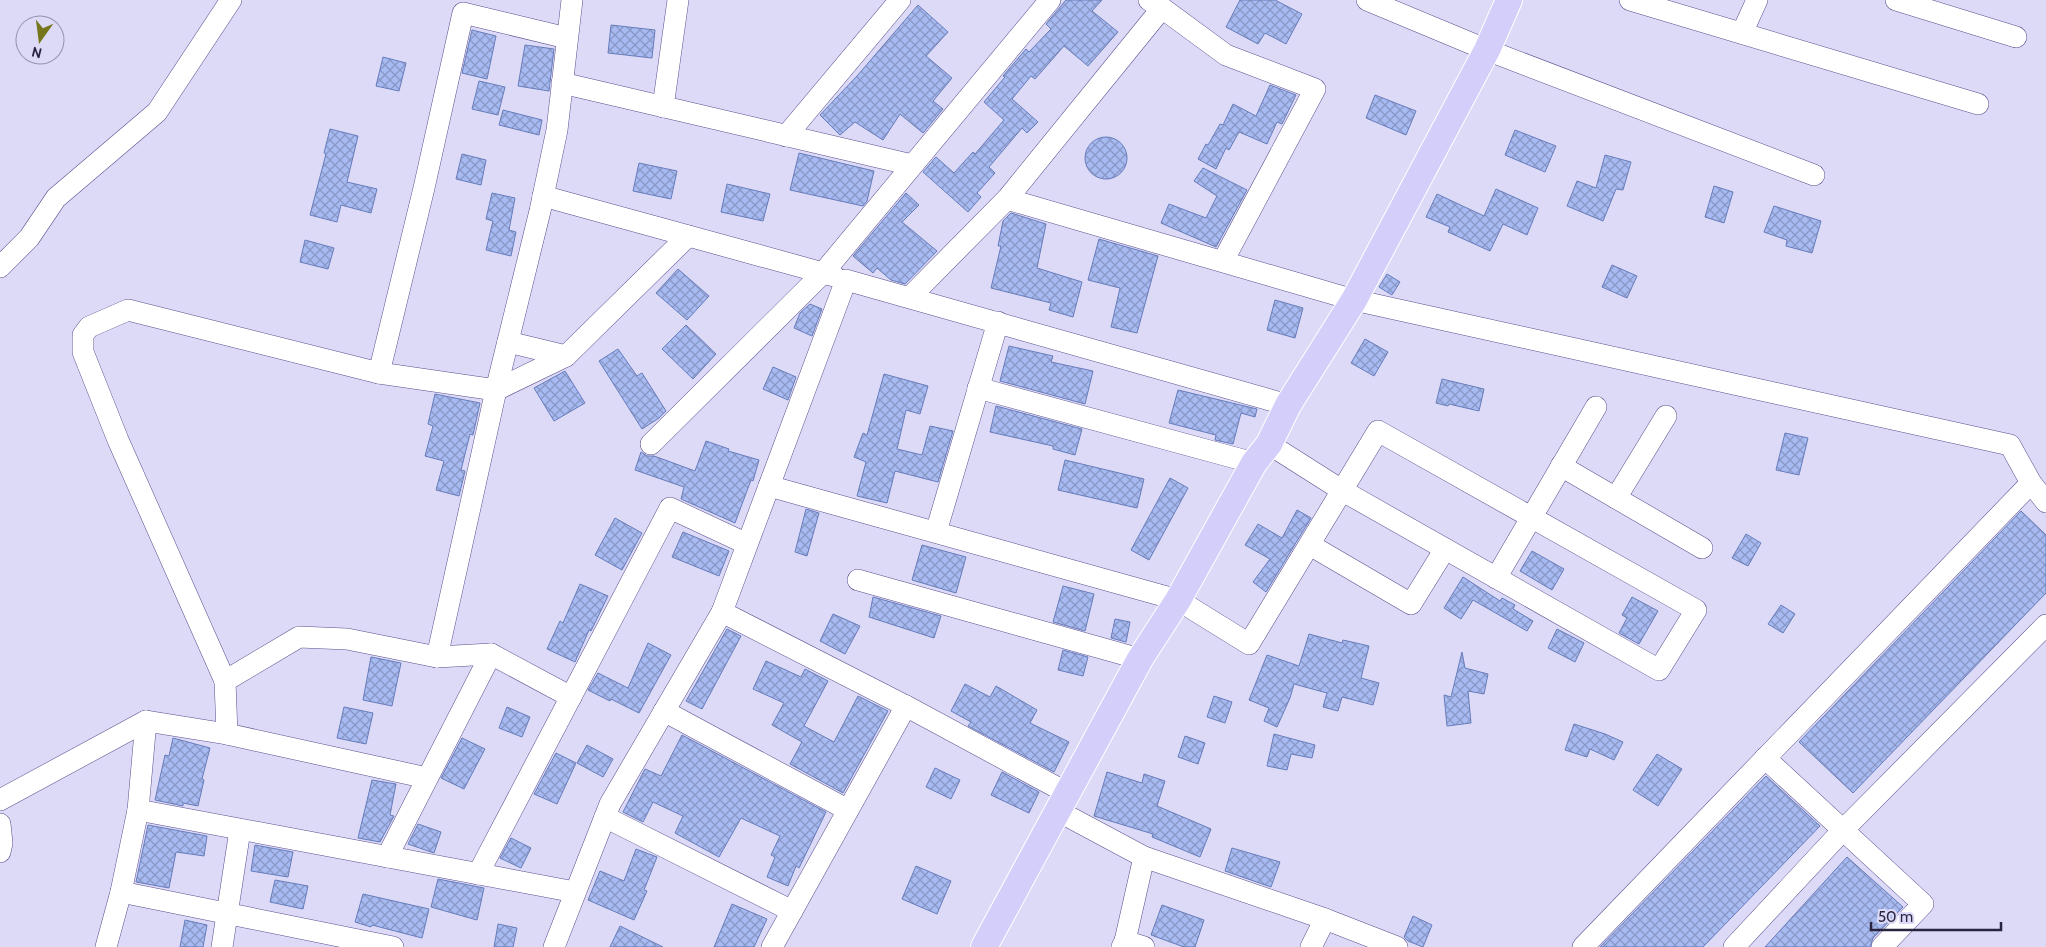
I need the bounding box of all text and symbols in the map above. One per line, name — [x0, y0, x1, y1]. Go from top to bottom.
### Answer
north arrow — [15, 15, 65, 65]
text: N — [30, 43, 44, 63]
scale bar — [1871, 900, 2001, 932]
text: 50 m — [1878, 908, 1913, 926]

